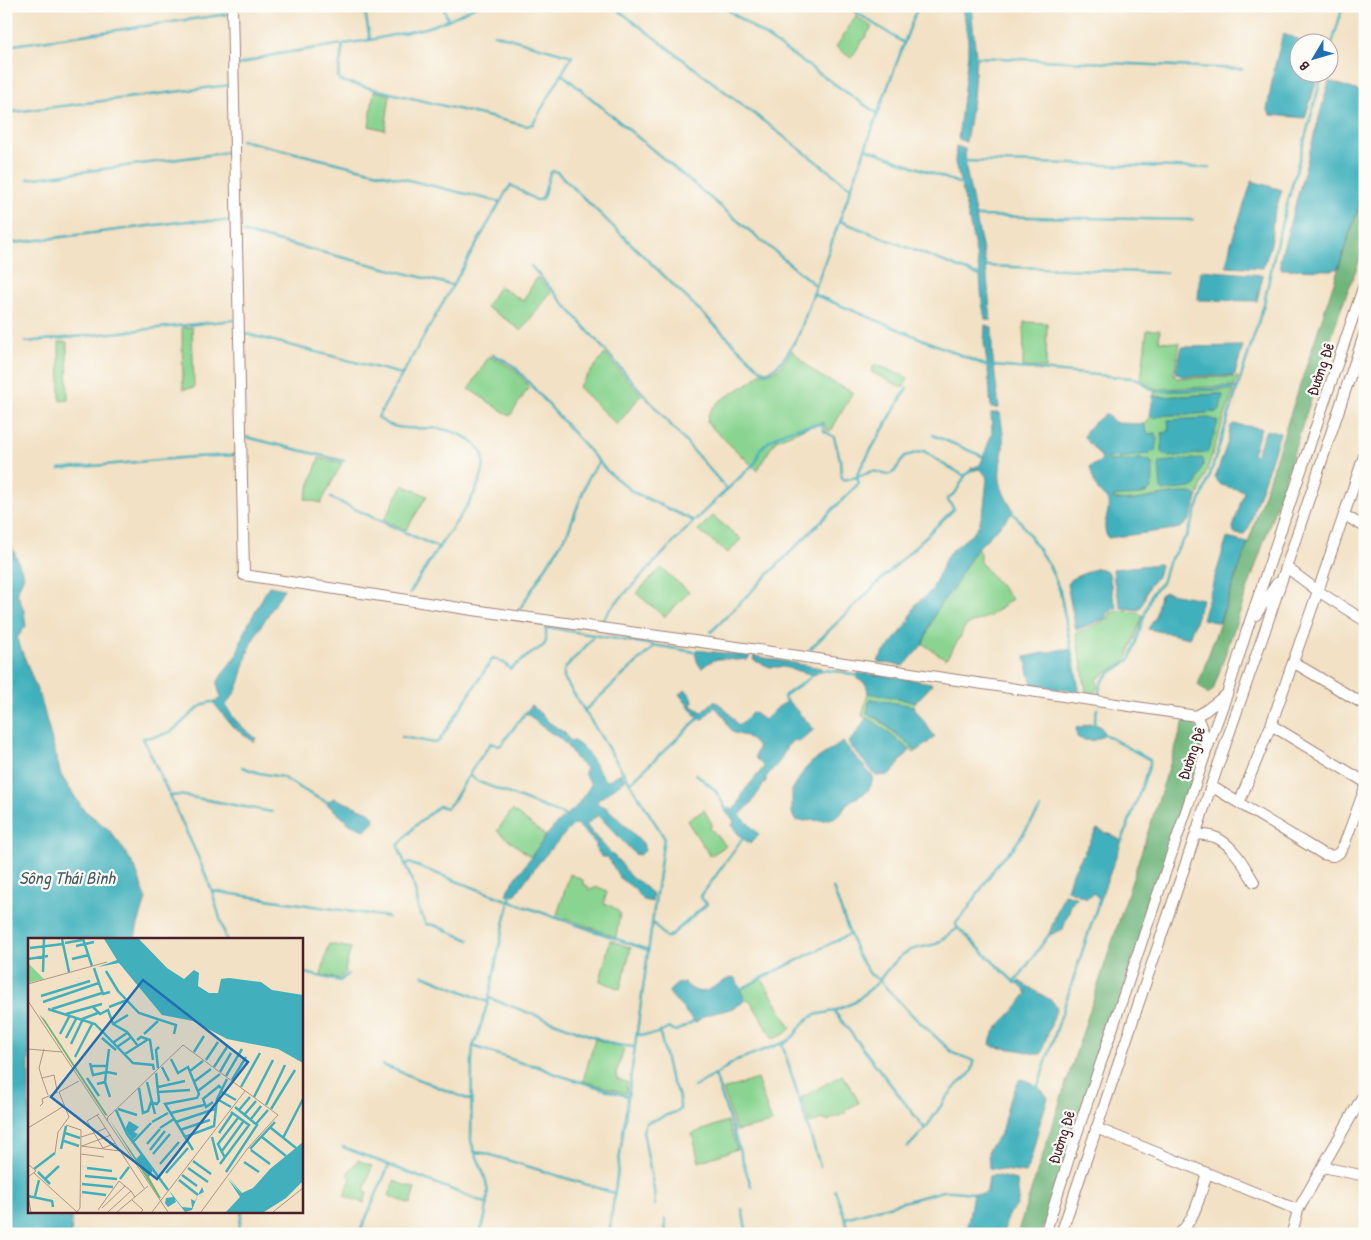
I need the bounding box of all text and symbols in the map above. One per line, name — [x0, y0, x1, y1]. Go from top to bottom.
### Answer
north arrow — [1288, 32, 1338, 82]
text: B — [1294, 58, 1313, 75]
street label: Đường Đê — [1301, 339, 1340, 399]
street label: Đường Đê — [1172, 723, 1211, 783]
water label: Sông Thái Bình — [19, 865, 116, 890]
inset map — [28, 938, 302, 1212]
street label: Đường Đê — [1042, 1107, 1080, 1166]

